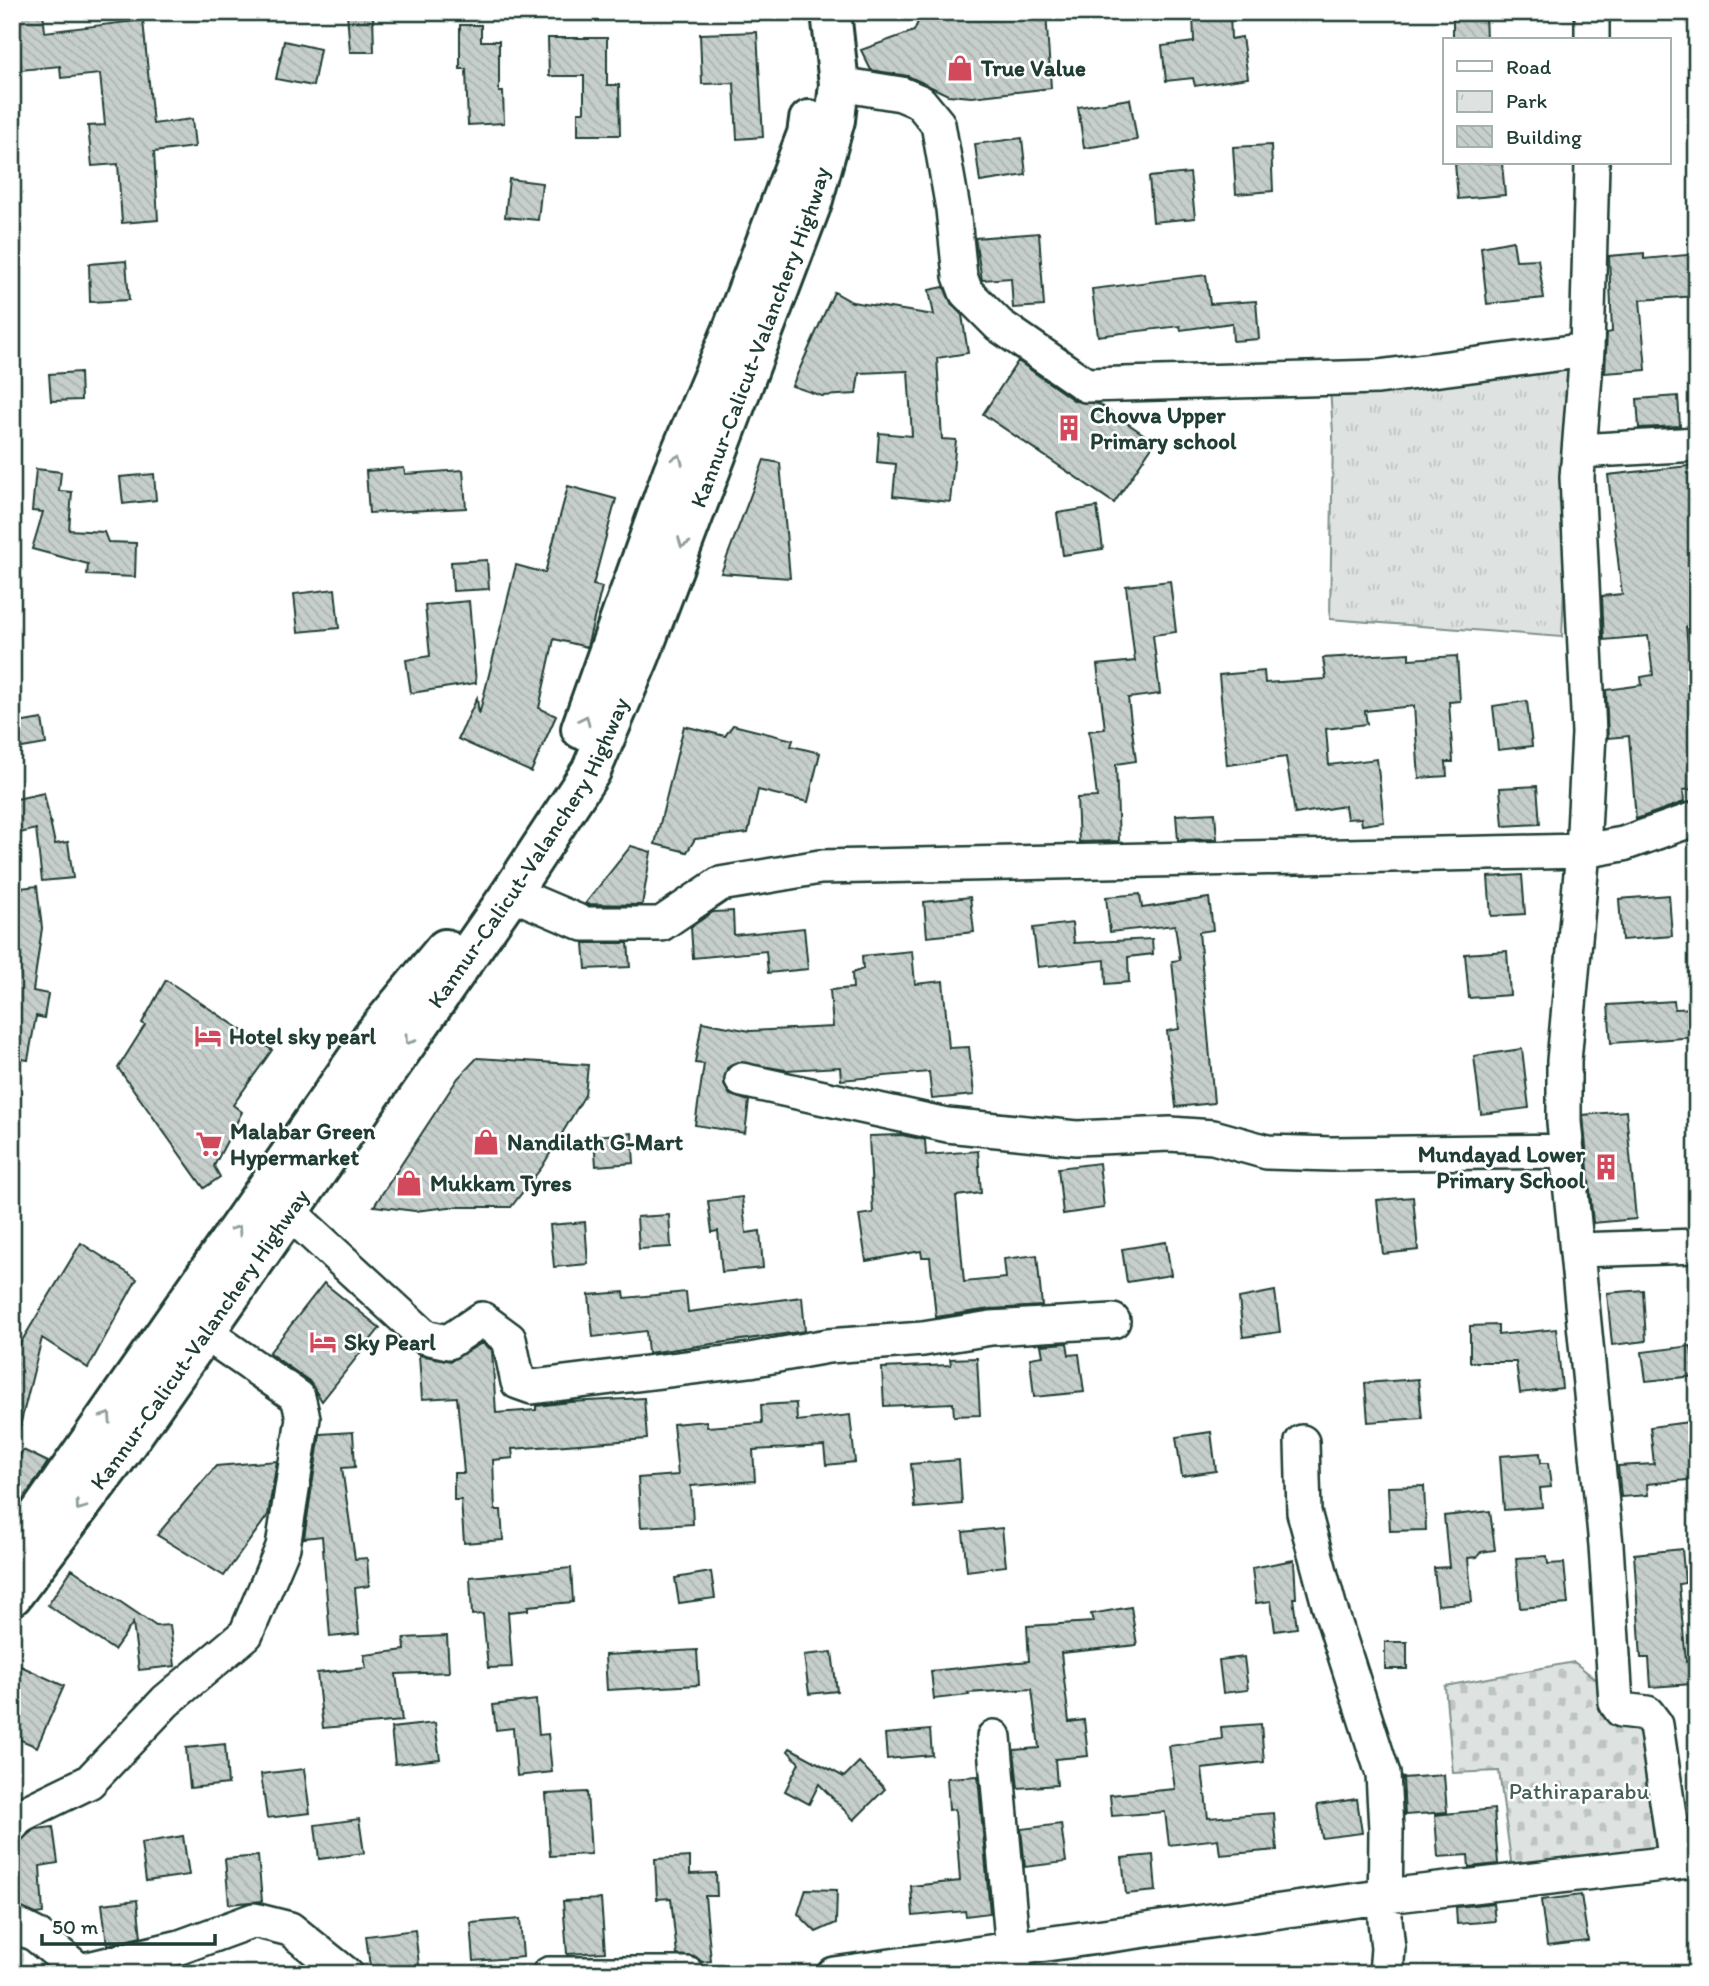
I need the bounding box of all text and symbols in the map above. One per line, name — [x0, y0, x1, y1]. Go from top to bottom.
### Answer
legend — [1443, 38, 1670, 164]
shop icon: True Value — [945, 53, 975, 83]
place label: True Value — [980, 54, 1086, 82]
text: Road — [1506, 54, 1552, 79]
text: Park — [1506, 88, 1548, 113]
text: Building — [1506, 124, 1582, 149]
street label: Kannur-Calicut-Valanchery Highway — [684, 163, 835, 511]
place label: Chovva Upper Primary school — [1090, 401, 1237, 455]
building icon: Chovva Upper Primary school — [1054, 413, 1084, 443]
one-way arrow — [670, 454, 684, 466]
one-way arrow — [677, 536, 691, 548]
street label: Kannur-Calicut-Valanchery Highway — [421, 693, 635, 1013]
one-way arrow — [577, 714, 591, 727]
hotel icon: Hotel sky pearl — [193, 1021, 223, 1051]
place label: Hotel sky pearl — [229, 1022, 377, 1050]
one-way arrow — [405, 1032, 417, 1045]
place label: Malabar Green Hypermarket — [230, 1117, 376, 1171]
shop icon: Nandilath G-Mart — [471, 1127, 501, 1157]
place label: Nandilath G-Mart — [507, 1128, 683, 1156]
supermarket icon: Malabar Green Hypermarket — [194, 1129, 224, 1159]
place label: Mundayad Lower Primary School — [1418, 1140, 1586, 1194]
building icon: Mundayad Lower Primary School — [1591, 1152, 1621, 1182]
shop icon: Mukkam Tyres — [394, 1168, 424, 1198]
place label: Mukkam Tyres — [430, 1169, 572, 1197]
street label: Kannur-Calicut-Valanchery Highway — [84, 1183, 315, 1495]
one-way arrow — [229, 1225, 241, 1238]
hotel icon: Sky Pearl — [308, 1327, 338, 1357]
place label: Sky Pearl — [344, 1328, 436, 1356]
one-way arrow — [99, 1412, 111, 1425]
one-way arrow — [76, 1498, 89, 1511]
park label: Pathiraparabu — [1509, 1777, 1649, 1805]
scale bar — [42, 1902, 215, 1946]
text: 50 m — [52, 1914, 99, 1939]

